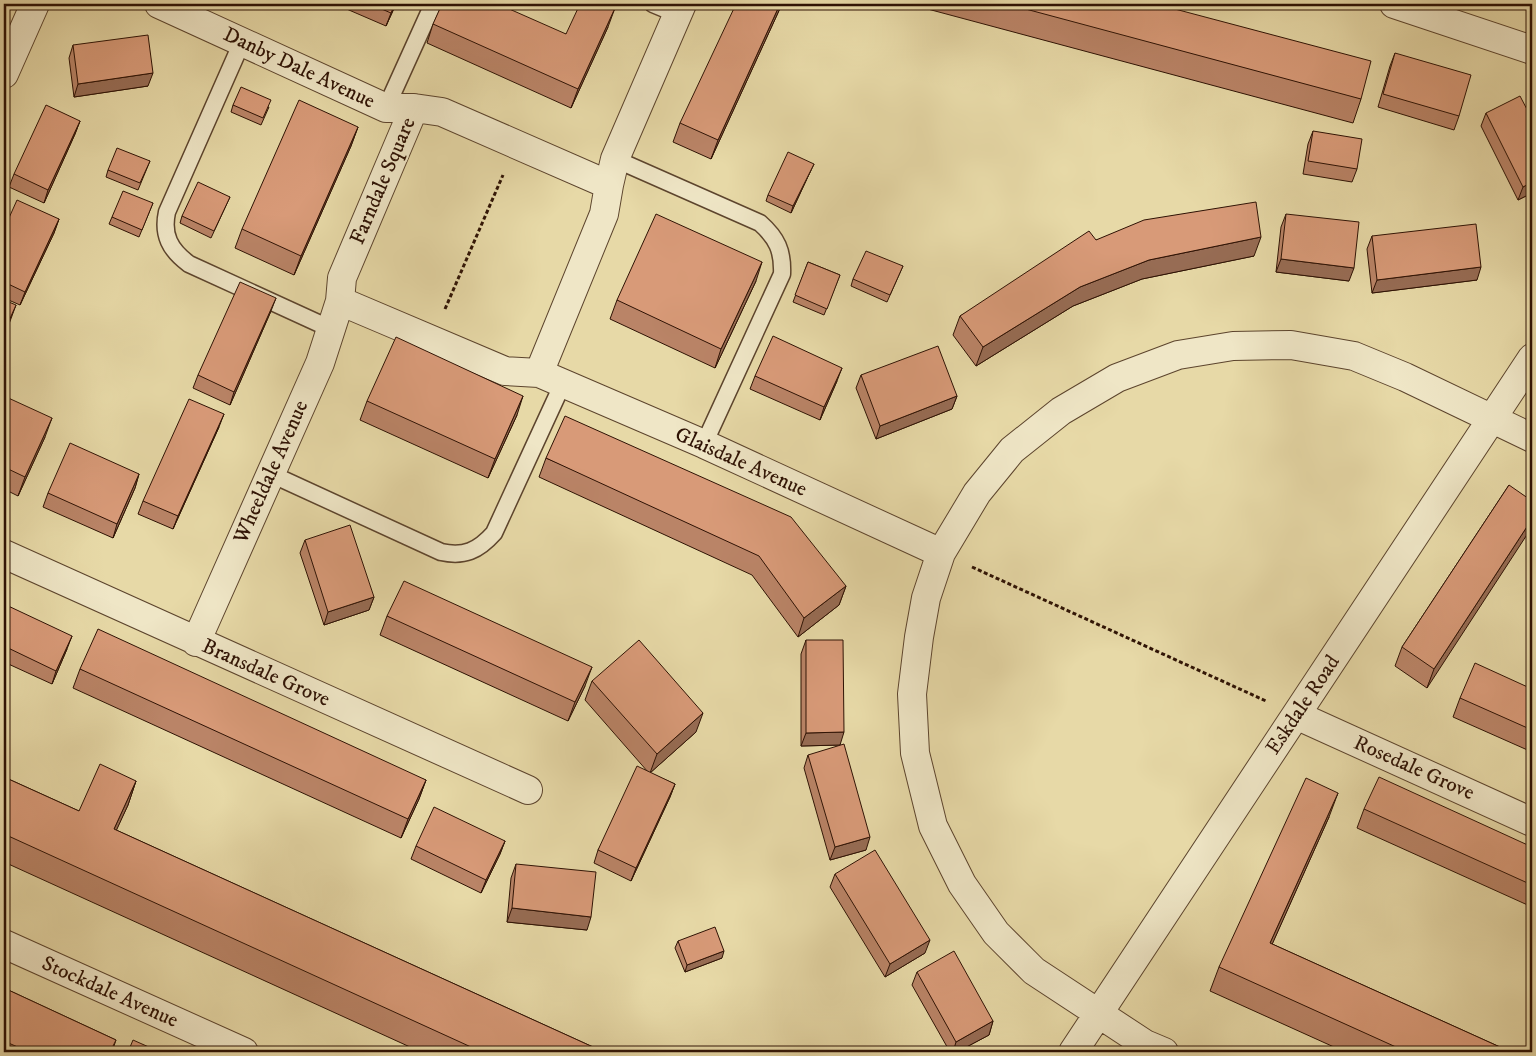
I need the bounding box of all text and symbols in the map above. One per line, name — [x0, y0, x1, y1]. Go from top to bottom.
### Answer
street label: Danby Dale Avenue — [219, 21, 379, 115]
street label: Farndale Square — [345, 113, 422, 249]
street label: Wheeldale Avenue — [227, 396, 314, 548]
street label: Glaisdale Avenue — [671, 421, 811, 503]
street label: Bransdale Grove — [198, 633, 334, 713]
street label: Eskdale Road — [1260, 650, 1346, 760]
street label: Rosedale Grove — [1350, 730, 1479, 806]
street label: Stockdale Avenue — [38, 950, 183, 1034]

